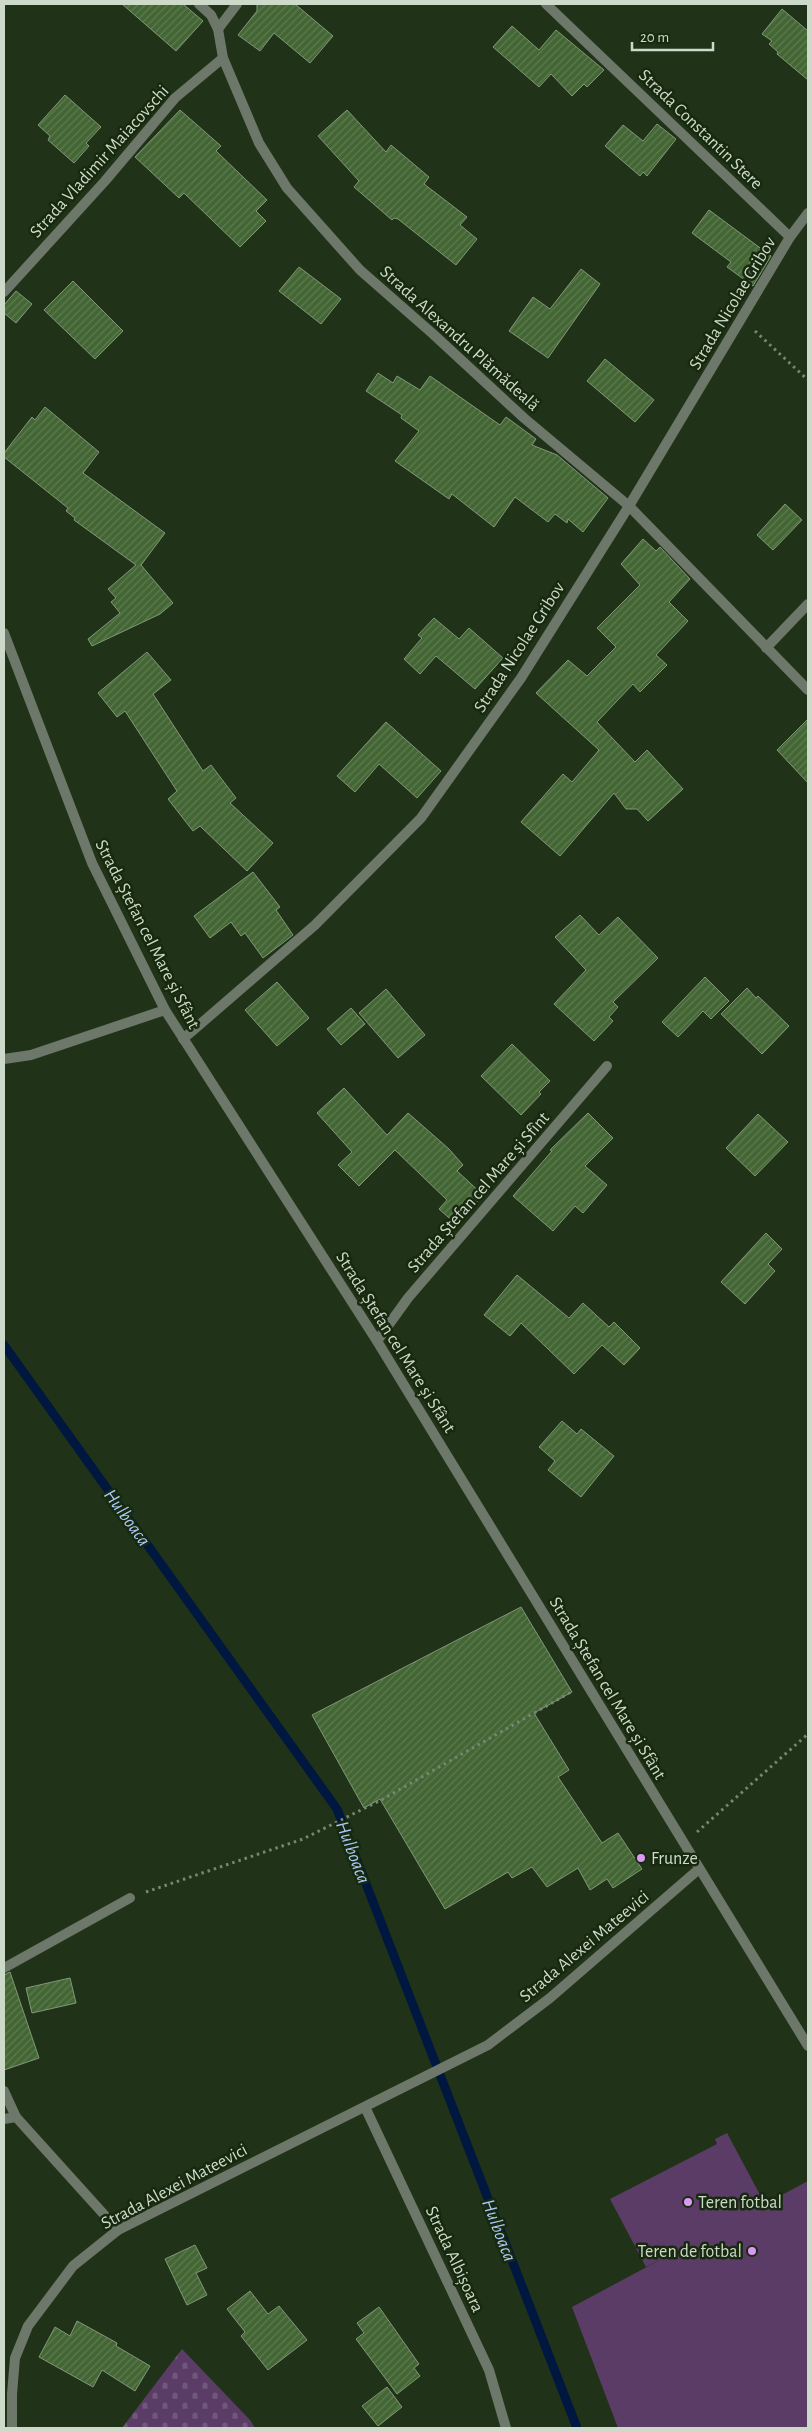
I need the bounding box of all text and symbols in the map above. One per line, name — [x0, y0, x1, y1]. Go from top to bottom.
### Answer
scale bar — [632, 20, 713, 52]
text: 20 m — [640, 30, 669, 45]
street label: Strada Constantin Stere — [635, 66, 766, 193]
street label: Strada Vladimir Maiacovschi — [27, 82, 173, 241]
street label: Strada Nicolae Gribov — [686, 234, 780, 373]
street label: Strada Alexandru Plămădeală — [376, 263, 542, 415]
street label: Strada Nicolae Gribov — [471, 579, 569, 716]
street label: Strada Ștefan cel Mare și Sfânt — [91, 837, 203, 1033]
street label: Strada Ștefan cel Mare și Sfînt — [404, 1109, 554, 1277]
street label: Strada Ștefan cel Mare și Sfânt — [331, 1249, 458, 1437]
water label: Hulboaca — [100, 1486, 154, 1550]
street label: Strada Ștefan cel Mare și Sfânt — [545, 1594, 669, 1784]
water label: Hulboaca — [332, 1819, 373, 1886]
place label: Frunze — [651, 1850, 698, 1868]
marker: Frunze — [635, 1852, 647, 1864]
street label: Strada Alexei Mateevici — [517, 1888, 653, 2006]
street label: Strada Alexei Mateevici — [98, 2141, 251, 2233]
place label: Teren fotbal — [698, 2194, 782, 2212]
marker: Teren fotbal — [682, 2196, 694, 2208]
water label: Hulboaca — [478, 2197, 519, 2264]
street label: Strada Albișoara — [421, 2204, 487, 2316]
place label: Teren de fotbal — [637, 2243, 742, 2261]
marker: Teren de fotbal — [746, 2245, 758, 2257]

